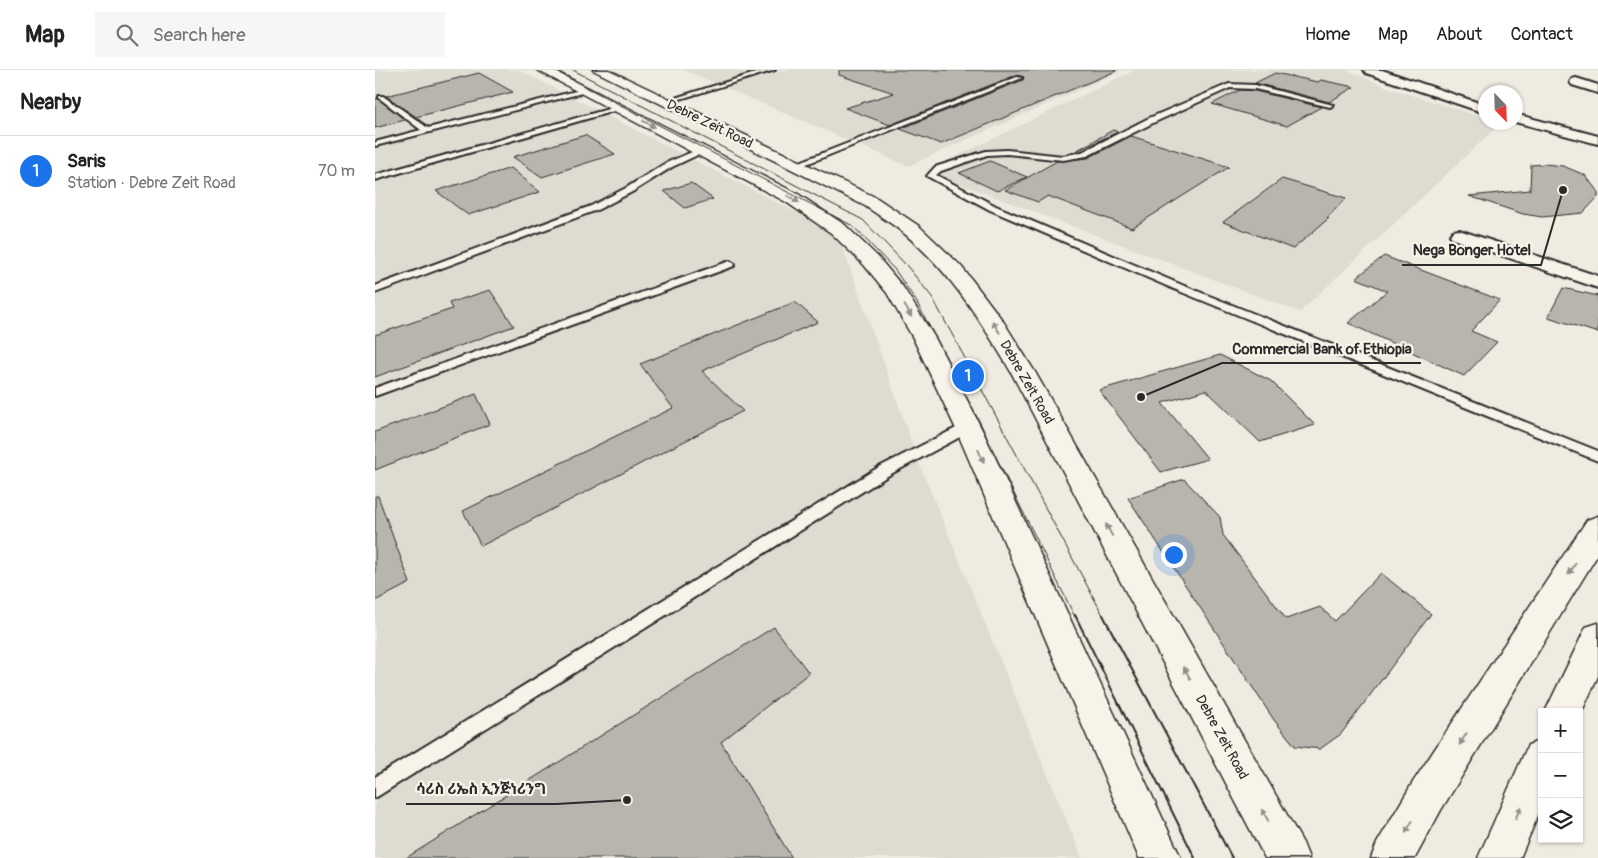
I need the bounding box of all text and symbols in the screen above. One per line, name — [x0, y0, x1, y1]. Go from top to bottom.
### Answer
search box — [95, 12, 445, 57]
text: Map — [25, 20, 65, 49]
icon: search — [113, 21, 141, 49]
text: Search here — [153, 23, 246, 47]
text: Home — [1305, 23, 1350, 46]
text: Map — [1378, 23, 1408, 46]
text: About — [1436, 23, 1482, 46]
text: Contact — [1510, 23, 1573, 46]
north arrow — [1478, 85, 1523, 130]
text: Nearby — [20, 89, 81, 116]
street label: Debre Zeit Road — [664, 96, 756, 152]
one-way arrow — [642, 120, 656, 128]
text: Saris — [67, 149, 106, 173]
text: 1 — [33, 161, 39, 181]
text: 70 m — [318, 161, 355, 181]
text: Station · Debre Zeit Road — [67, 173, 236, 193]
one-way arrow — [786, 195, 801, 203]
callout: Nega Bonger Hotel — [1402, 235, 1541, 265]
text: Nega Bonger Hotel — [1413, 241, 1531, 260]
one-way arrow — [904, 304, 913, 317]
one-way arrow — [991, 321, 1000, 334]
callout: Commercial Bank of Ethiopia — [1222, 333, 1421, 363]
street label: Debre Zeit Road — [996, 337, 1058, 427]
text: Commercial Bank of Ethiopia — [1232, 340, 1412, 359]
pin: 1 — [952, 357, 984, 395]
one-way arrow — [977, 449, 985, 463]
one-way arrow — [1105, 523, 1113, 537]
your location — [1161, 542, 1187, 568]
one-way arrow — [1567, 562, 1576, 575]
one-way arrow — [1182, 666, 1191, 679]
street label: Debre Zeit Road — [1192, 692, 1252, 782]
map controls — [1538, 708, 1583, 843]
button: + — [1538, 708, 1583, 753]
one-way arrow — [1458, 732, 1468, 746]
button: − — [1538, 753, 1583, 798]
callout: ሳሪስ ሪኤስ ኢንጅነሪንግ — [406, 774, 556, 804]
text: ሳሪስ ሪኤስ ኢንጅነሪንግ — [416, 780, 546, 799]
button: layers — [1538, 798, 1583, 843]
one-way arrow — [1515, 806, 1523, 820]
one-way arrow — [1260, 809, 1269, 822]
one-way arrow — [1405, 820, 1414, 834]

